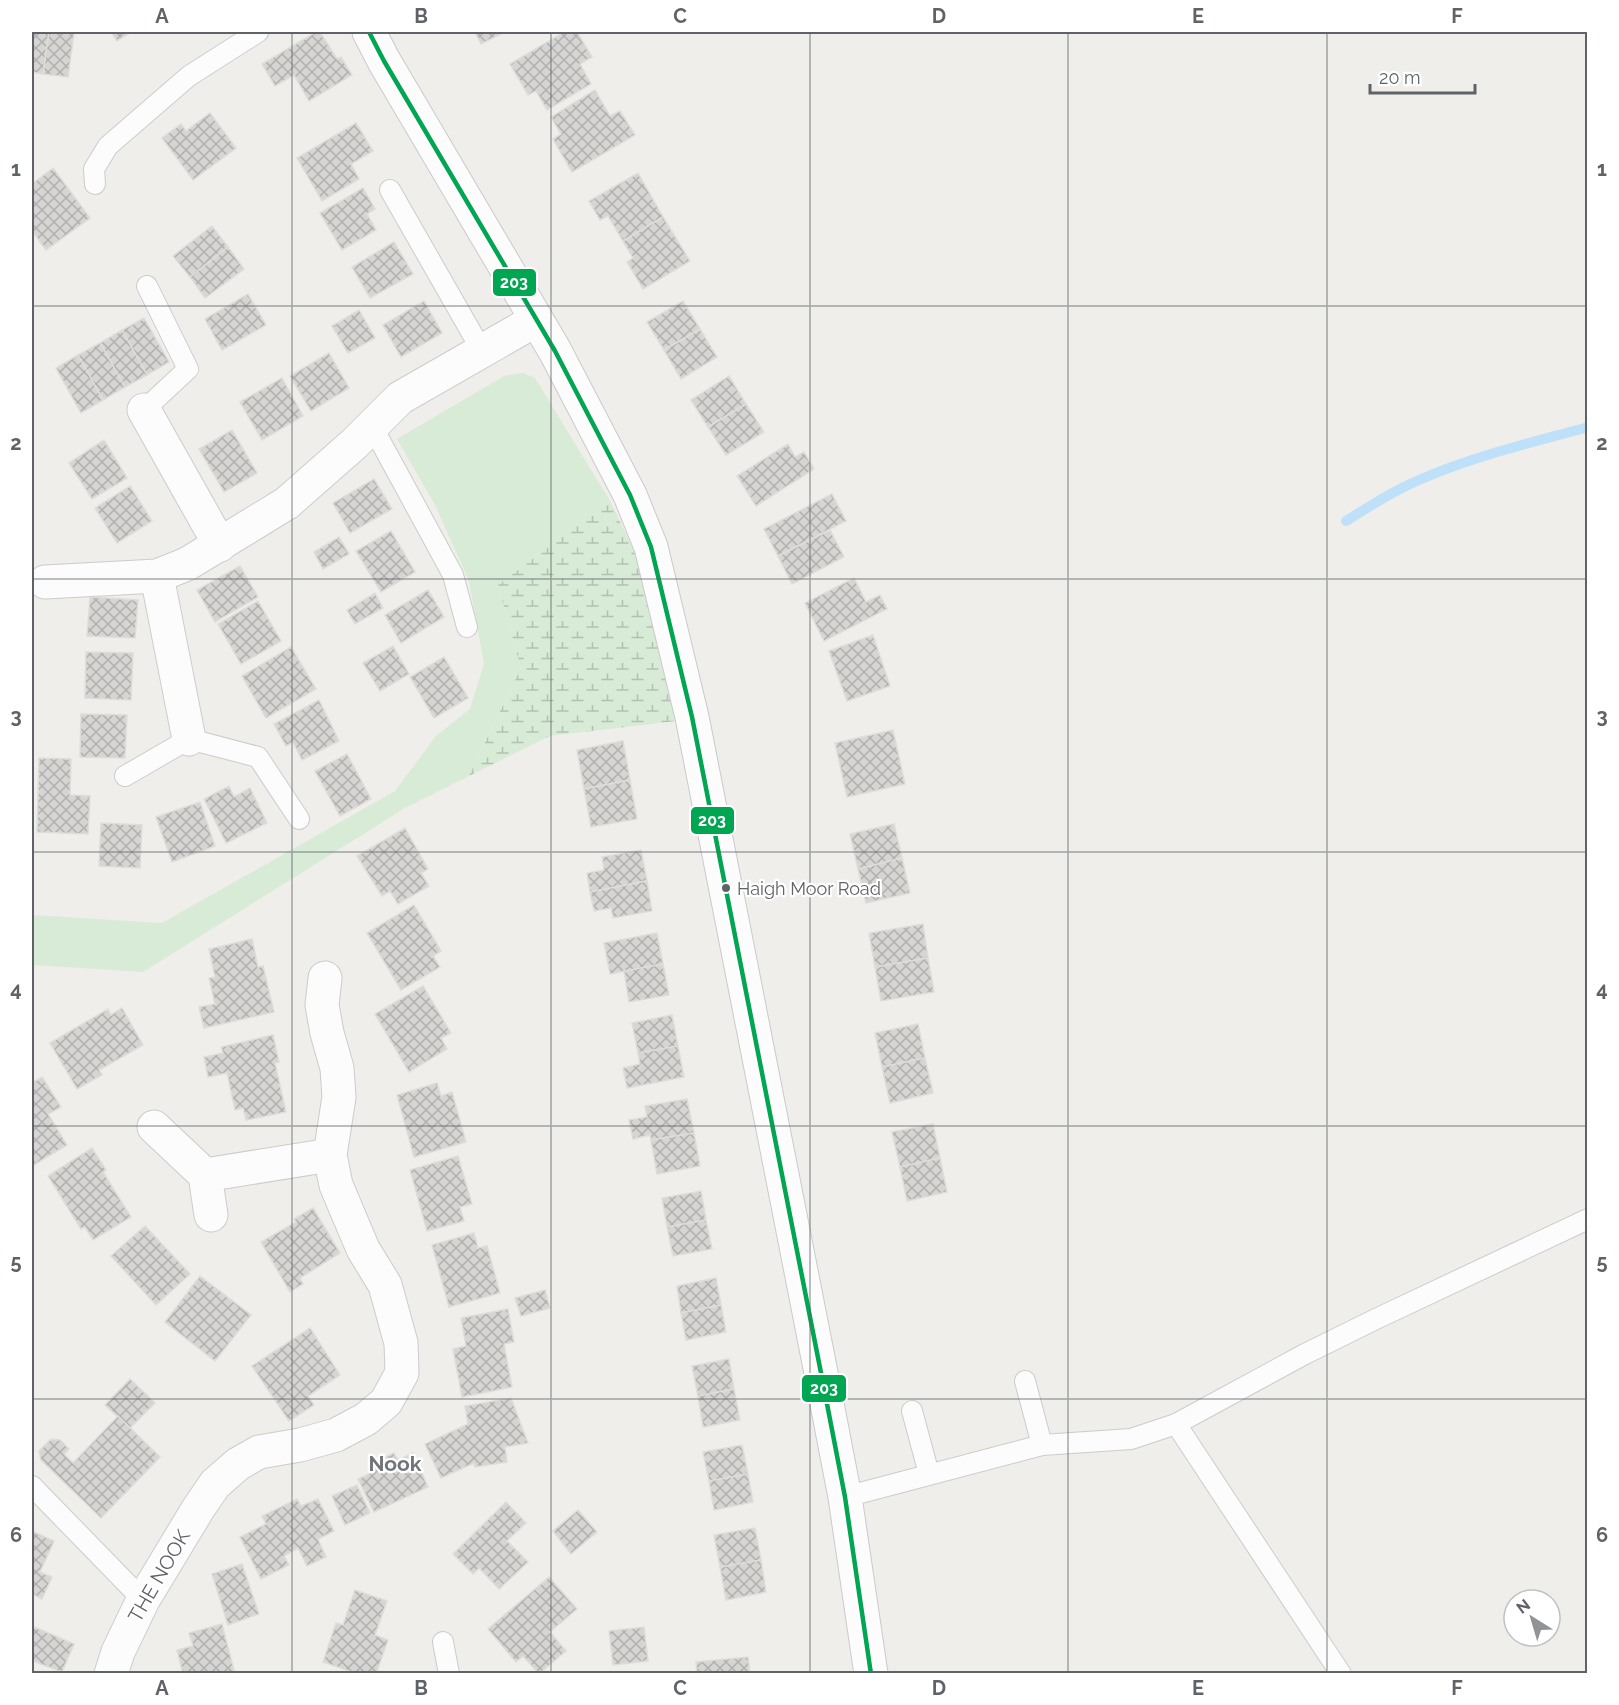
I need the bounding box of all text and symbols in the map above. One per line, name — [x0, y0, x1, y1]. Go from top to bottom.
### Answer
text: A — [155, 4, 169, 28]
text: B — [414, 4, 428, 28]
text: C — [673, 4, 687, 28]
text: D — [932, 4, 946, 28]
text: E — [1192, 4, 1204, 28]
text: F — [1451, 4, 1463, 28]
scale bar — [1370, 57, 1475, 95]
text: 20 m — [1379, 67, 1421, 88]
text: 1 — [11, 157, 21, 181]
text: 1 — [1597, 157, 1607, 181]
line badge: 203 — [492, 268, 537, 297]
text: 203 — [500, 273, 528, 292]
text: 2 — [10, 431, 22, 455]
text: 2 — [1596, 431, 1608, 455]
text: 3 — [10, 704, 22, 728]
text: 3 — [1596, 704, 1608, 728]
line badge: 203 — [690, 806, 735, 835]
text: 203 — [698, 811, 726, 830]
place label: Haigh Moor Road — [737, 878, 881, 899]
marker: Haigh Moor Road — [720, 882, 732, 894]
text: 4 — [10, 977, 22, 1001]
text: 4 — [1596, 977, 1608, 1001]
text: 5 — [10, 1250, 22, 1274]
text: 5 — [1596, 1250, 1608, 1274]
line badge: 203 — [801, 1374, 847, 1403]
text: 203 — [810, 1379, 838, 1398]
district label: Nook — [368, 1451, 422, 1476]
text: 6 — [10, 1523, 22, 1547]
text: 6 — [1596, 1523, 1608, 1547]
street label: THE NOOK — [123, 1525, 195, 1626]
north arrow — [1502, 1588, 1562, 1648]
text: N — [1513, 1595, 1534, 1618]
text: A — [155, 1676, 169, 1700]
text: B — [414, 1676, 428, 1700]
text: C — [673, 1676, 687, 1700]
text: D — [932, 1676, 946, 1700]
text: E — [1192, 1676, 1204, 1700]
text: F — [1451, 1676, 1463, 1700]

